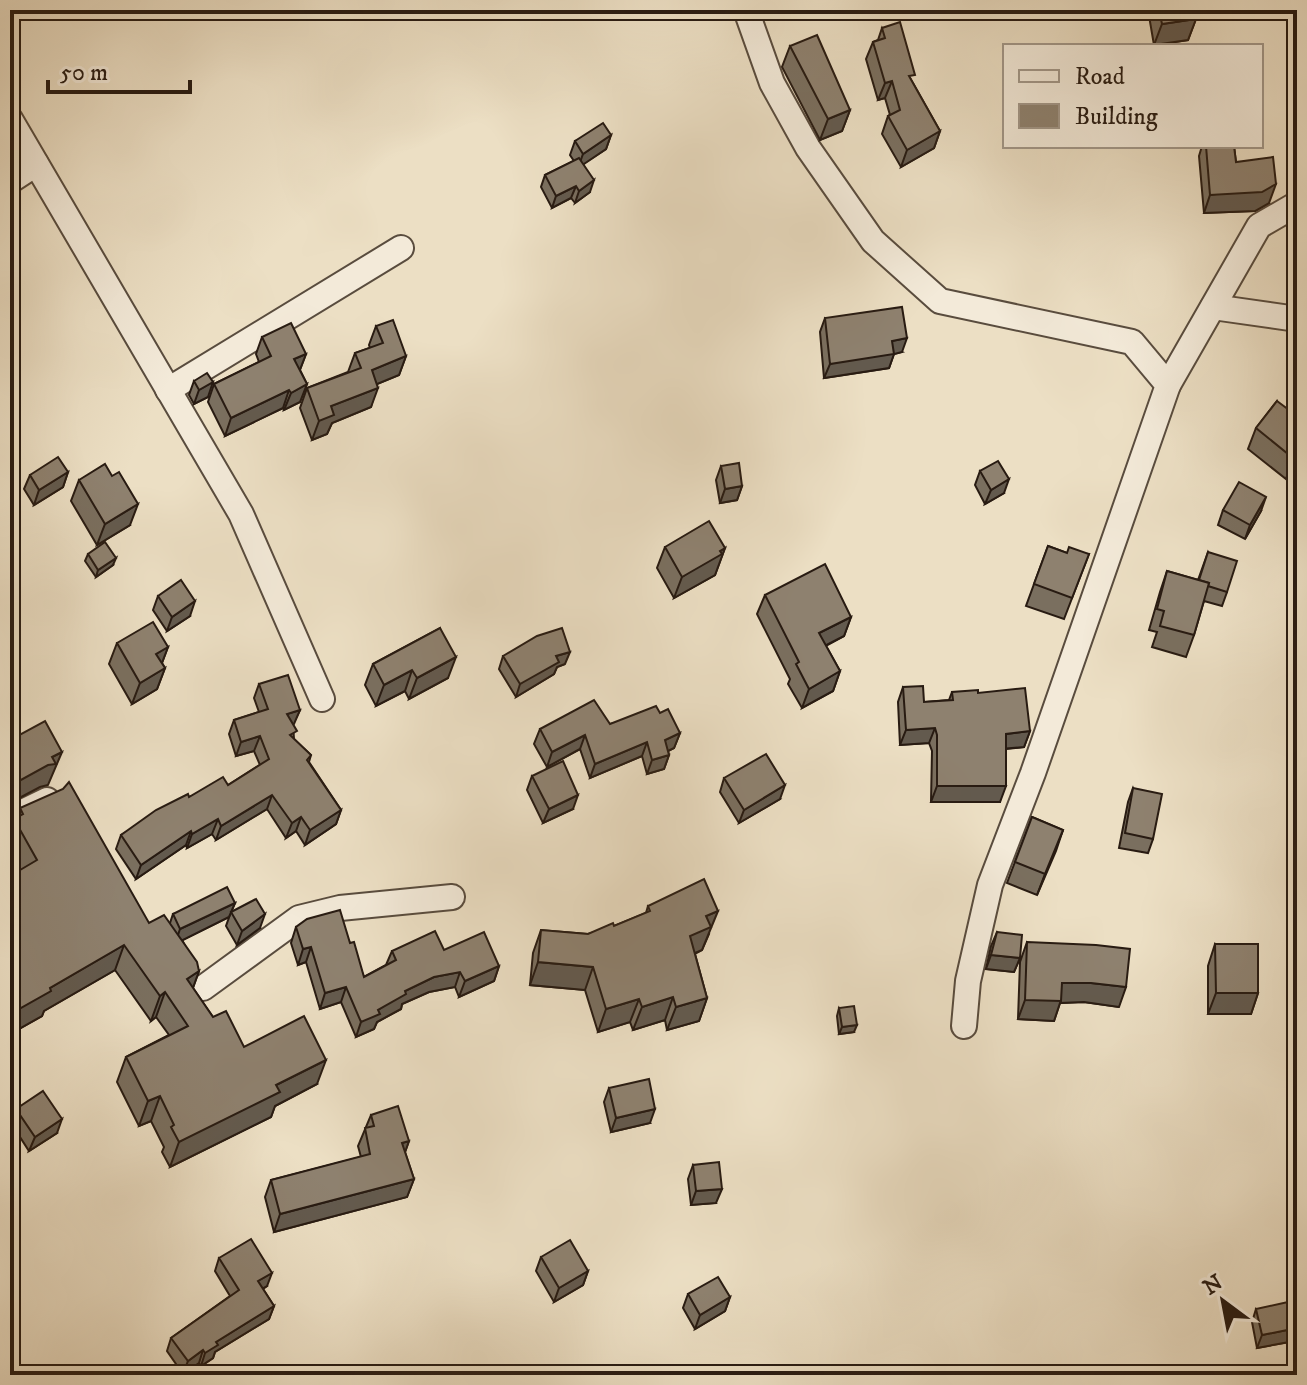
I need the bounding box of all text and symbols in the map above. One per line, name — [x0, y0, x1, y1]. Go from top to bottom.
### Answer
scale bar — [48, 44, 190, 94]
legend — [1003, 44, 1263, 148]
text: 50 m — [60, 58, 108, 88]
text: Road — [1075, 62, 1125, 92]
text: Building — [1075, 102, 1158, 132]
north arrow — [1183, 1261, 1263, 1341]
text: N — [1198, 1269, 1228, 1302]

